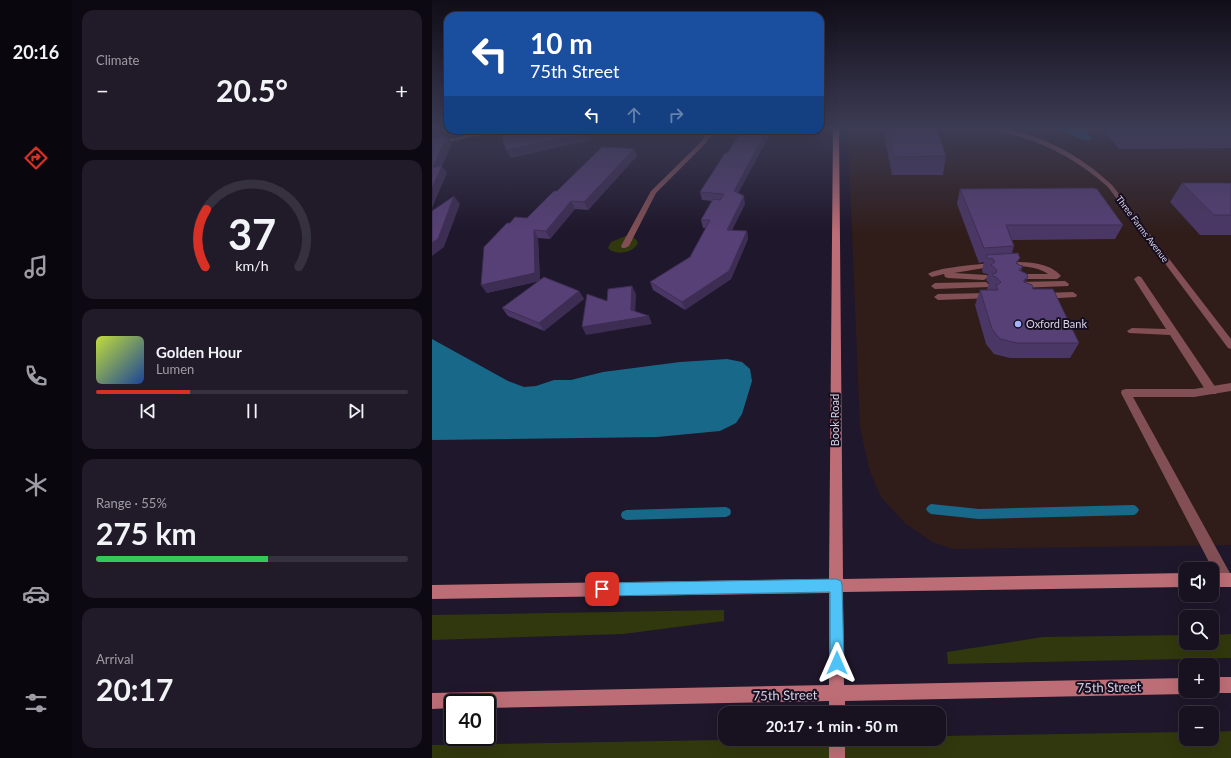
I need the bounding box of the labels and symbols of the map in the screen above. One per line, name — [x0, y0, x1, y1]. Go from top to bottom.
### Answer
street label: Three Farms Avenue — [1114, 193, 1171, 264]
place label: Oxford Bank — [1026, 317, 1087, 330]
marker: Oxford Bank — [1013, 319, 1023, 329]
street label: Book Road — [828, 394, 841, 446]
pin — [585, 572, 619, 606]
position arrow — [816, 642, 858, 684]
street label: 75th Street — [1077, 678, 1142, 696]
street label: 75th Street — [753, 686, 818, 704]
speed limit sign: 40 — [444, 694, 496, 746]

